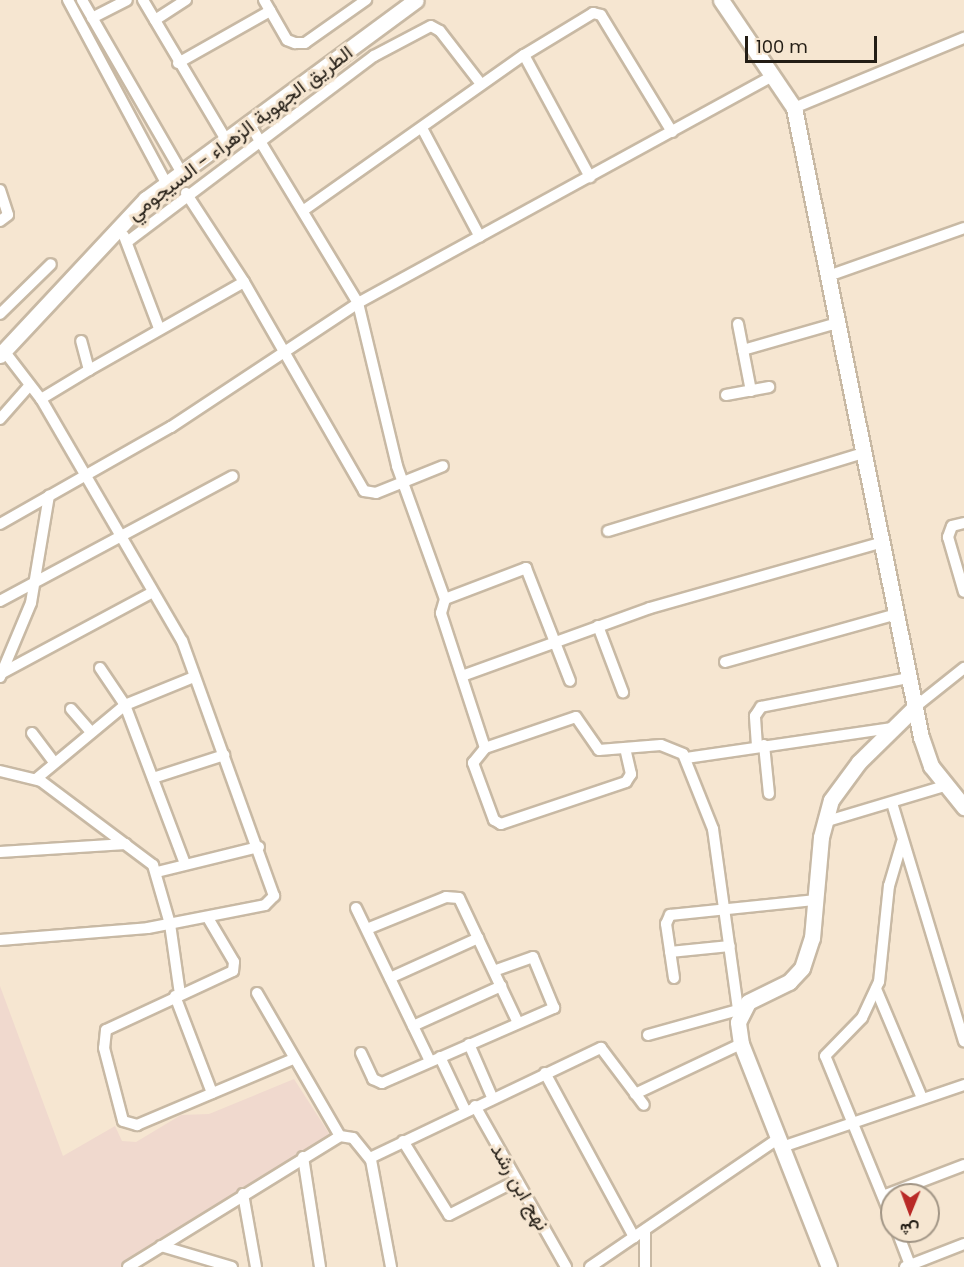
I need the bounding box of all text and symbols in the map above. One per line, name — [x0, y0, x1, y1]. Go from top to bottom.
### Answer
scale bar — [748, 24, 880, 62]
text: 100 m — [756, 34, 808, 59]
street label: الطريق الجهوية الزهراء - السيجومي — [123, 40, 357, 226]
street label: نهج ابن رشد — [485, 1139, 555, 1235]
north arrow — [880, 1183, 940, 1243]
text: ش — [900, 1218, 920, 1241]

